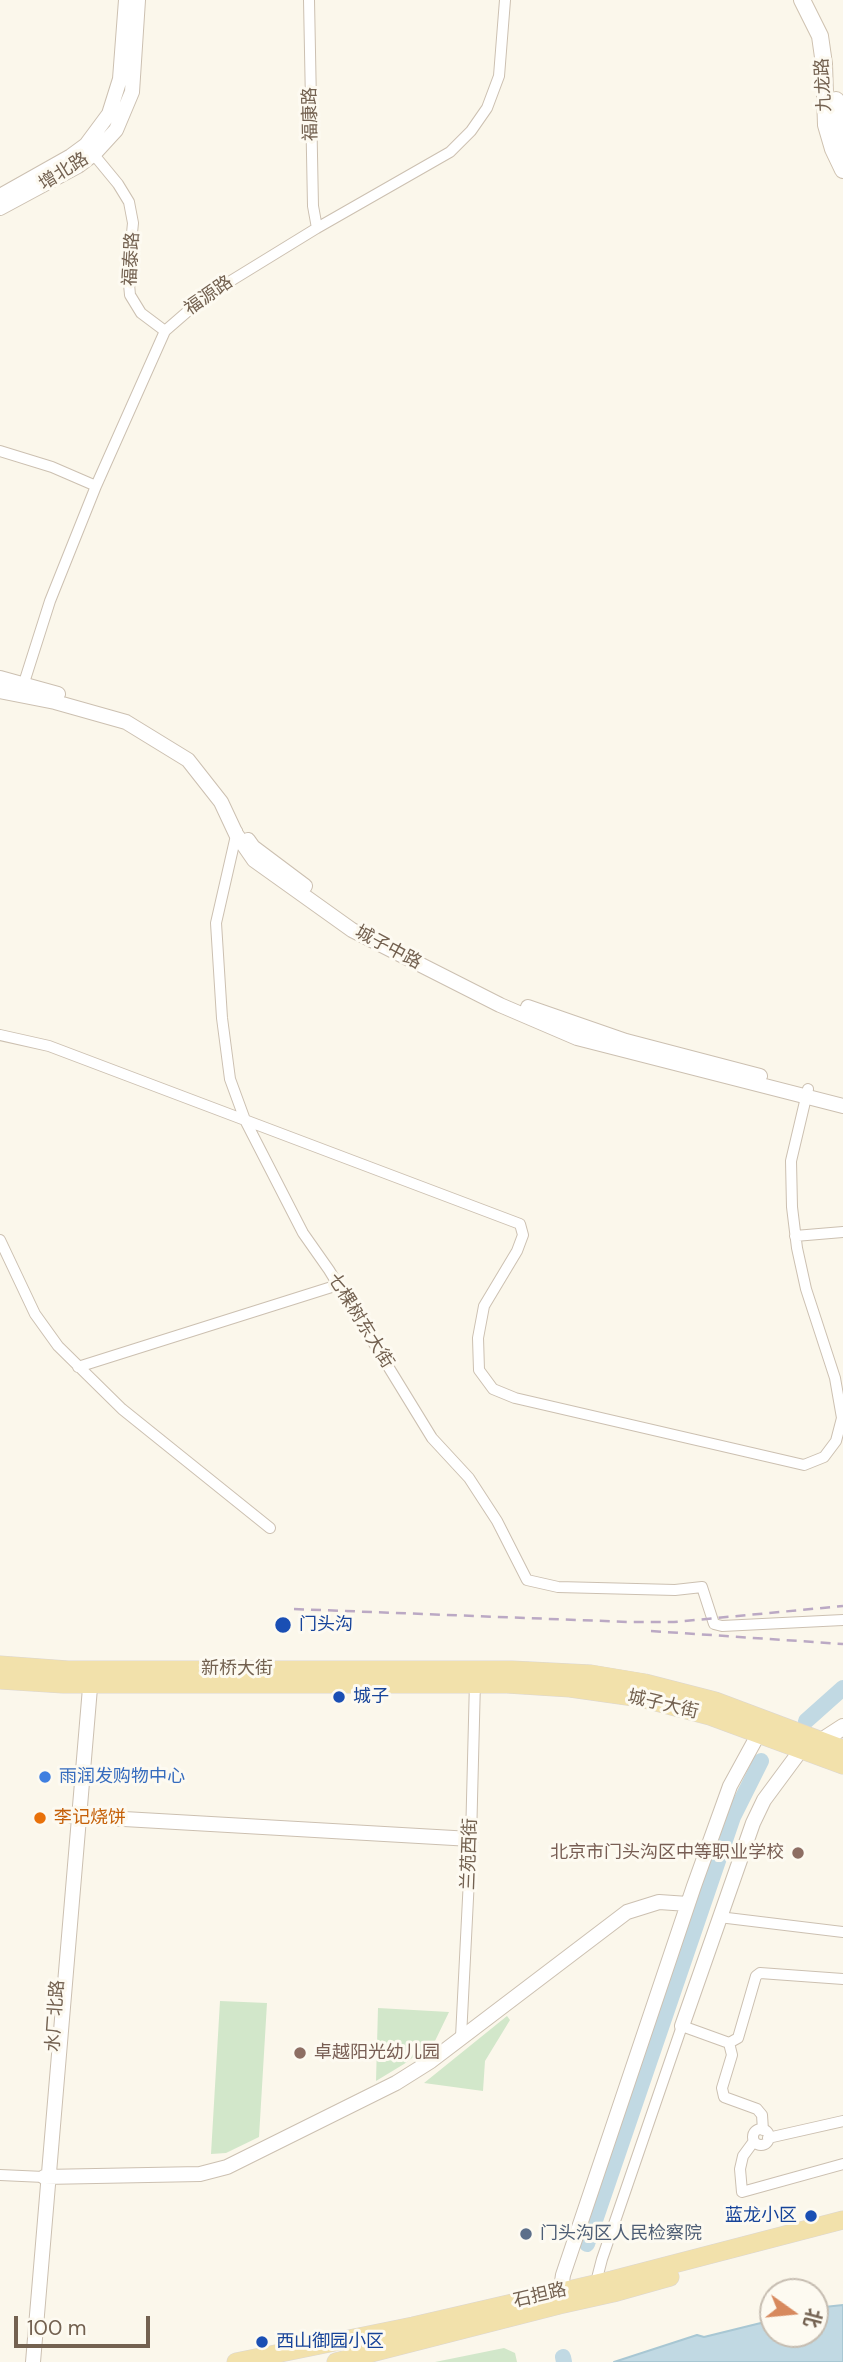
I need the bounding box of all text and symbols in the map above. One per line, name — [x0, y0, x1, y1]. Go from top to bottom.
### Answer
street label: 九龙路 — [812, 57, 836, 113]
street label: 福康路 — [300, 87, 322, 141]
street label: 增北路 — [35, 149, 93, 195]
street label: 福泰路 — [120, 231, 144, 287]
street label: 福源路 — [181, 272, 237, 320]
street label: 城子中路 — [351, 922, 425, 974]
street label: 七棵树东大街 — [322, 1269, 398, 1373]
place label: 门头沟 — [299, 1614, 353, 1636]
marker: 门头沟 — [273, 1615, 293, 1635]
street label: 新桥大街 — [201, 1658, 273, 1680]
place label: 城子 — [353, 1686, 389, 1708]
street label: 城子大街 — [625, 1686, 701, 1724]
marker: 城子 — [331, 1689, 347, 1705]
place label: 雨润发购物中心 — [59, 1766, 185, 1788]
marker: 雨润发购物中心 — [37, 1769, 53, 1785]
place label: 李记烧饼 — [54, 1807, 126, 1829]
marker: 李记烧饼 — [32, 1810, 48, 1826]
street label: 兰苑西街 — [458, 1818, 482, 1890]
place label: 北京市门头沟区中等职业学校 — [550, 1842, 784, 1864]
marker: 北京市门头沟区中等职业学校 — [790, 1845, 806, 1861]
street label: 水厂北路 — [43, 1979, 69, 2053]
place label: 卓越阳光幼儿园 — [314, 2042, 440, 2064]
marker: 卓越阳光幼儿园 — [292, 2045, 308, 2061]
place label: 蓝龙小区 — [725, 2205, 797, 2227]
marker: 蓝龙小区 — [803, 2208, 819, 2224]
place label: 门头沟区人民检察院 — [540, 2223, 702, 2245]
marker: 门头沟区人民检察院 — [518, 2226, 534, 2242]
north arrow — [759, 2278, 829, 2348]
street label: 石担路 — [511, 2279, 569, 2313]
scale bar — [18, 2302, 154, 2346]
text: 北 — [798, 2306, 827, 2330]
text: 100 m — [27, 2314, 87, 2342]
place label: 西山御园小区 — [276, 2331, 384, 2353]
marker: 西山御园小区 — [254, 2334, 270, 2350]

